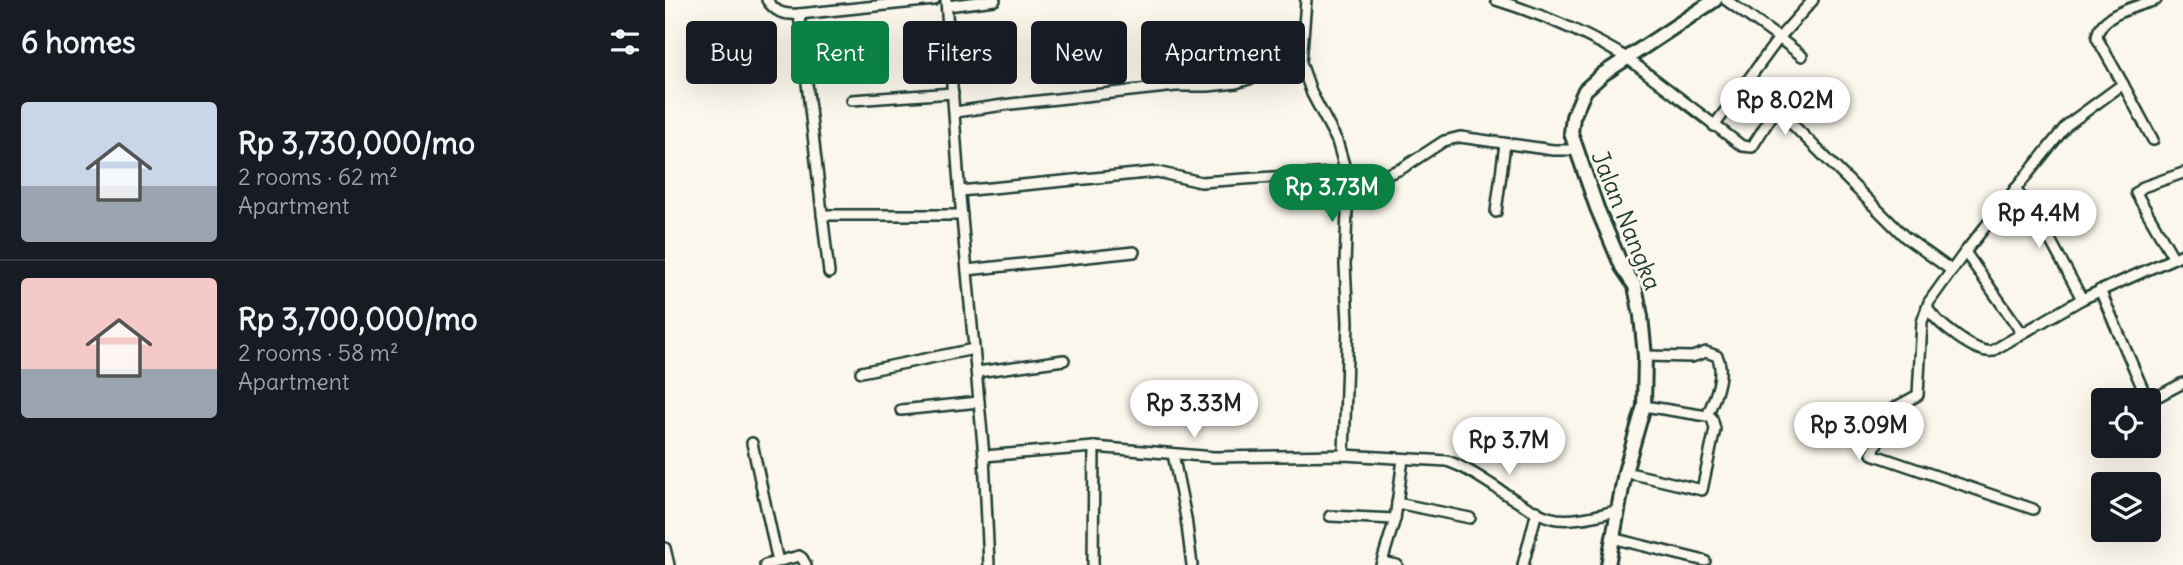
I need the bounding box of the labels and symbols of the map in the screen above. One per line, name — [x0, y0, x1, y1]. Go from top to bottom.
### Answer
pin: Rp 8.02M — [1713, 78, 1857, 137]
street label: Jalan Nangka — [1585, 146, 1669, 294]
pin: Rp 3.73M — [1260, 164, 1404, 224]
pin: Rp 4.4M — [1974, 190, 2104, 250]
pin: Rp 3.33M — [1122, 380, 1266, 440]
pin: Rp 3.09M — [1787, 402, 1931, 462]
pin: Rp 3.7M — [1444, 418, 1574, 477]

